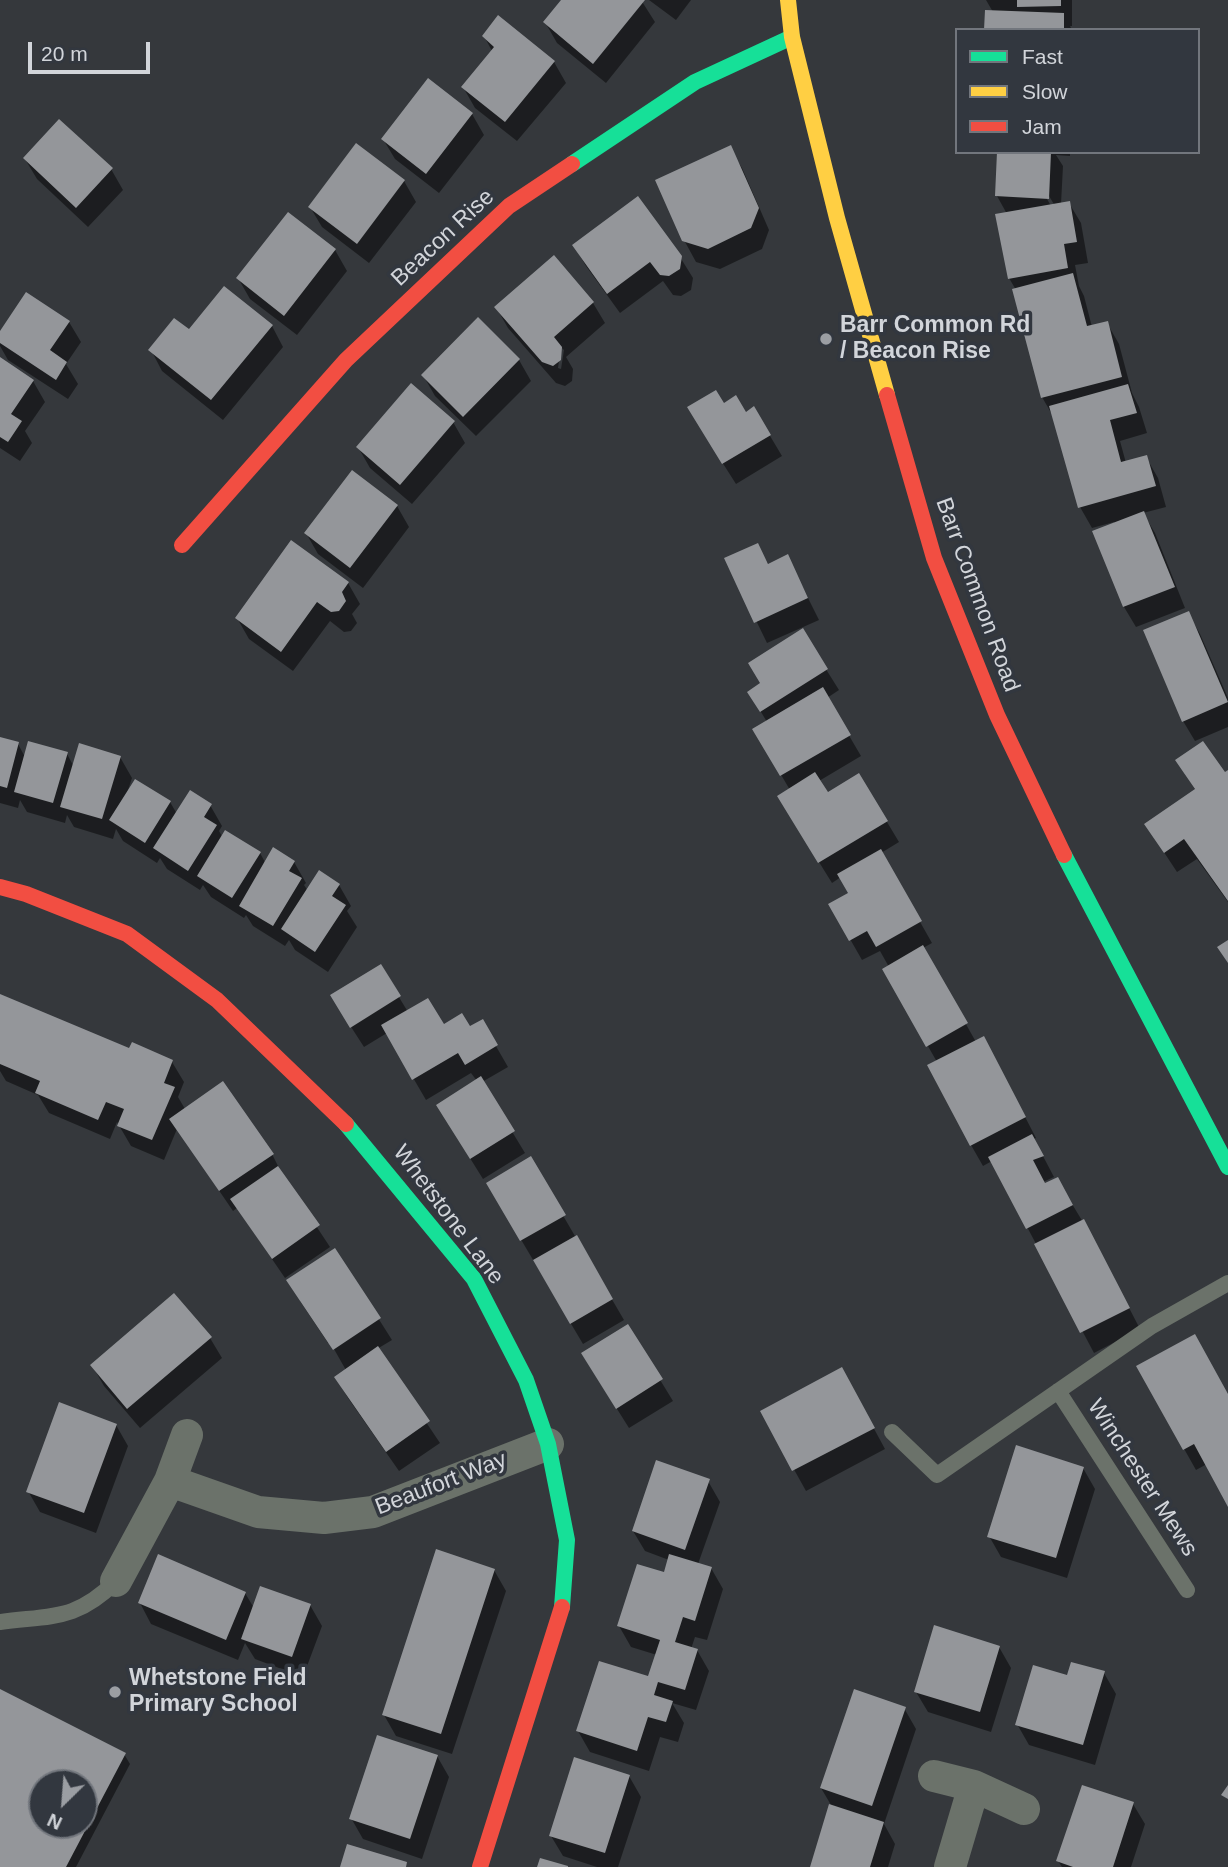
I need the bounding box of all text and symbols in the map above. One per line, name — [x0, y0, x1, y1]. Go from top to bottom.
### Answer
scale bar — [32, 28, 154, 72]
legend — [955, 28, 1200, 154]
text: 20 m — [41, 42, 88, 65]
text: Fast — [1022, 45, 1063, 68]
text: Slow — [1022, 80, 1068, 103]
text: Jam — [1022, 115, 1062, 138]
street label: Beacon Rise — [386, 183, 500, 293]
place label: Barr Common Rd / Beacon Rise — [840, 312, 1030, 366]
marker: Barr Common Rd / Beacon Rise — [818, 331, 834, 347]
street label: Barr Common Road — [929, 494, 1025, 696]
street label: Whetstone Lane — [387, 1140, 509, 1290]
street label: Winchester Mews — [1081, 1394, 1203, 1562]
street label: Beaufort Way — [371, 1446, 511, 1522]
place label: Whetstone Field Primary School — [129, 1665, 307, 1719]
marker: Whetstone Field Primary School — [107, 1684, 123, 1700]
north arrow — [28, 1769, 98, 1839]
text: N — [44, 1809, 65, 1834]

